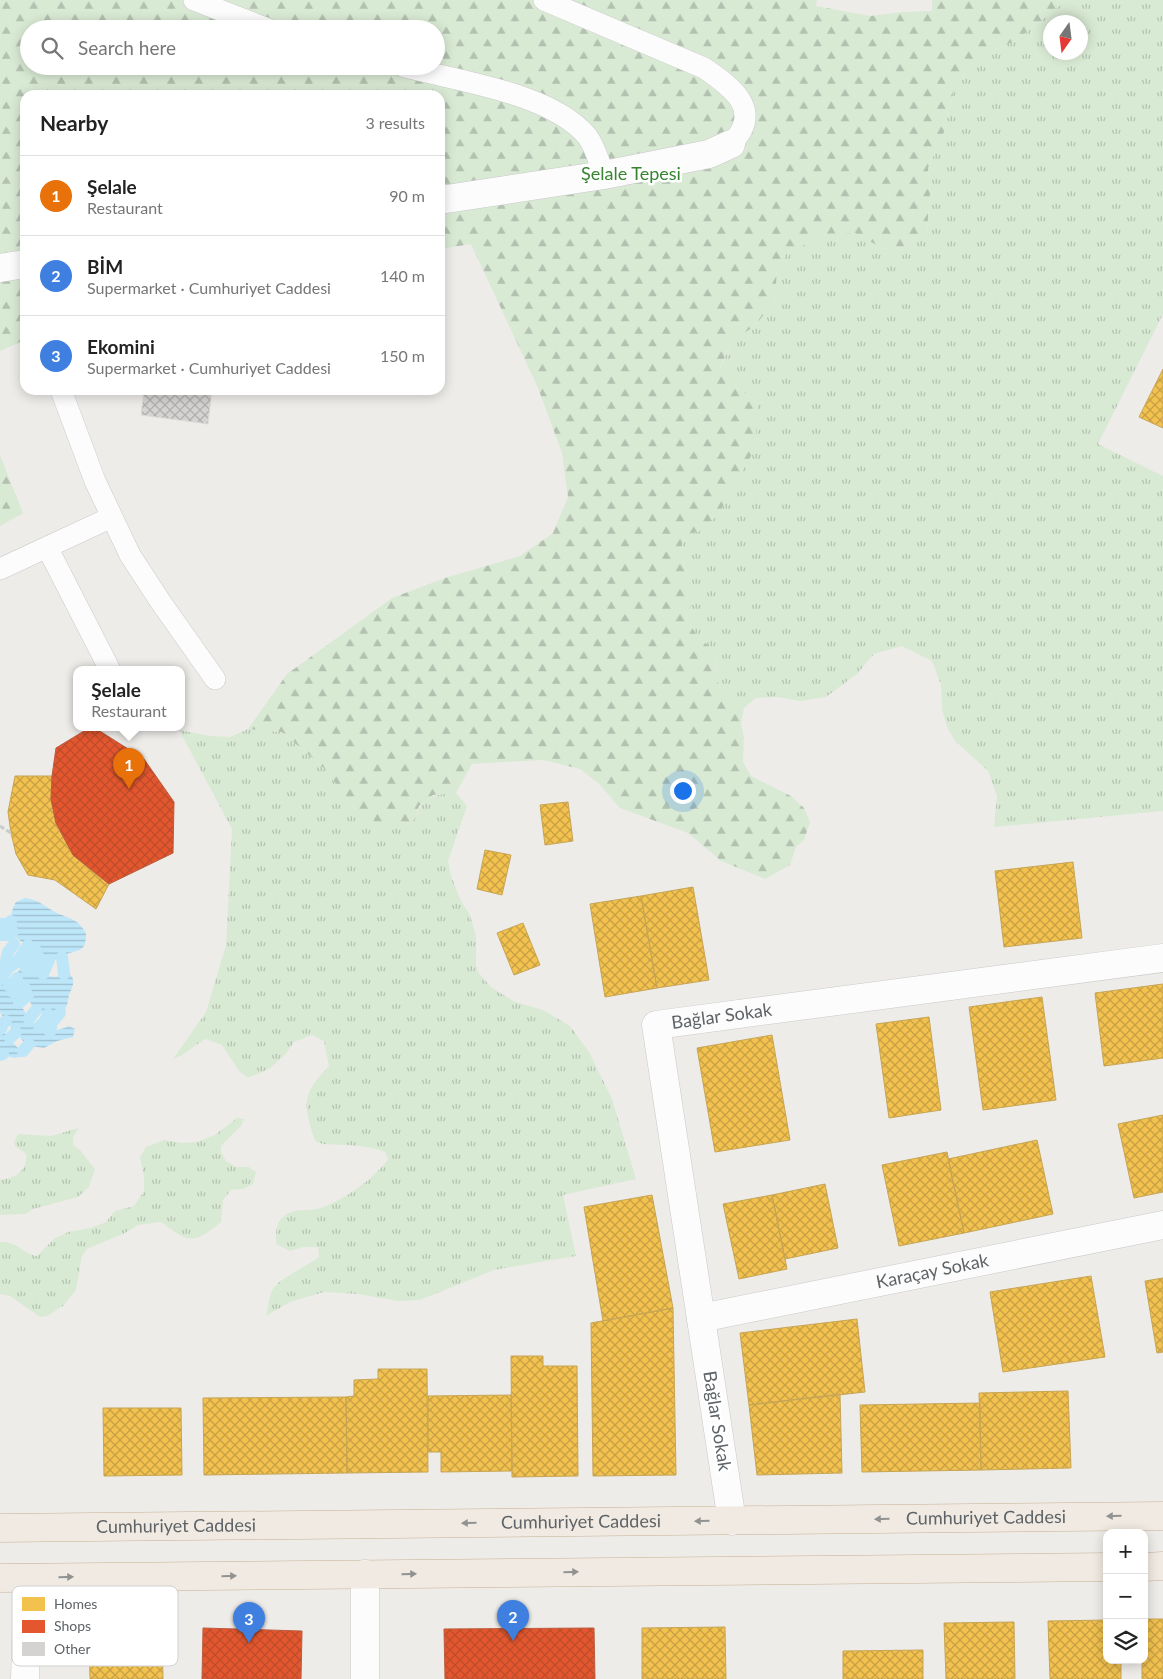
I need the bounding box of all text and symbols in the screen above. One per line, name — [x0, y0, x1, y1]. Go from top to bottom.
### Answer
north arrow — [1043, 15, 1088, 60]
search box — [20, 20, 445, 75]
icon: search — [38, 34, 66, 62]
text: Search here — [78, 36, 176, 59]
text: Nearby — [40, 110, 108, 135]
text: 3 results — [365, 113, 425, 132]
park label: Şelale Tepesi — [581, 162, 681, 184]
text: Şelale — [87, 175, 137, 198]
text: 1 — [51, 186, 61, 205]
text: 90 m — [389, 186, 425, 205]
text: Restaurant — [87, 198, 163, 217]
text: BİM — [87, 255, 123, 278]
text: 2 — [51, 266, 61, 285]
text: 140 m — [380, 266, 425, 285]
text: Supermarket · Cumhuriyet Caddesi — [87, 278, 331, 297]
text: Ekomini — [87, 335, 155, 358]
text: 3 — [51, 346, 61, 365]
text: 150 m — [380, 346, 425, 365]
text: Supermarket · Cumhuriyet Caddesi — [87, 358, 331, 377]
popup — [73, 666, 185, 731]
text: Şelale — [91, 678, 141, 701]
text: Restaurant — [91, 701, 167, 720]
pin: 1 — [113, 748, 145, 789]
your location — [670, 778, 696, 804]
street label: Bağlar Sokak — [670, 998, 774, 1033]
street label: Karaçay Sokak — [874, 1248, 991, 1292]
street label: Bağlar Sokak — [699, 1369, 737, 1473]
street label: Cumhuriyet Caddesi — [906, 1505, 1066, 1529]
street label: Cumhuriyet Caddesi — [501, 1509, 661, 1533]
street label: Cumhuriyet Caddesi — [96, 1513, 256, 1537]
one-way arrow — [1106, 1513, 1122, 1521]
one-way arrow — [874, 1515, 890, 1523]
one-way arrow — [694, 1517, 710, 1525]
one-way arrow — [461, 1519, 477, 1527]
map controls — [1103, 1529, 1148, 1664]
button: + — [1103, 1529, 1148, 1574]
one-way arrow — [563, 1568, 579, 1576]
one-way arrow — [401, 1570, 417, 1578]
one-way arrow — [221, 1572, 237, 1580]
one-way arrow — [58, 1573, 74, 1581]
button: − — [1103, 1574, 1148, 1619]
legend — [12, 1586, 178, 1666]
text: Homes — [54, 1595, 97, 1612]
pin: 2 — [497, 1600, 529, 1641]
pin: 3 — [233, 1602, 265, 1643]
text: Shops — [54, 1617, 91, 1634]
button: layers — [1103, 1619, 1148, 1664]
text: Other — [54, 1640, 91, 1657]

